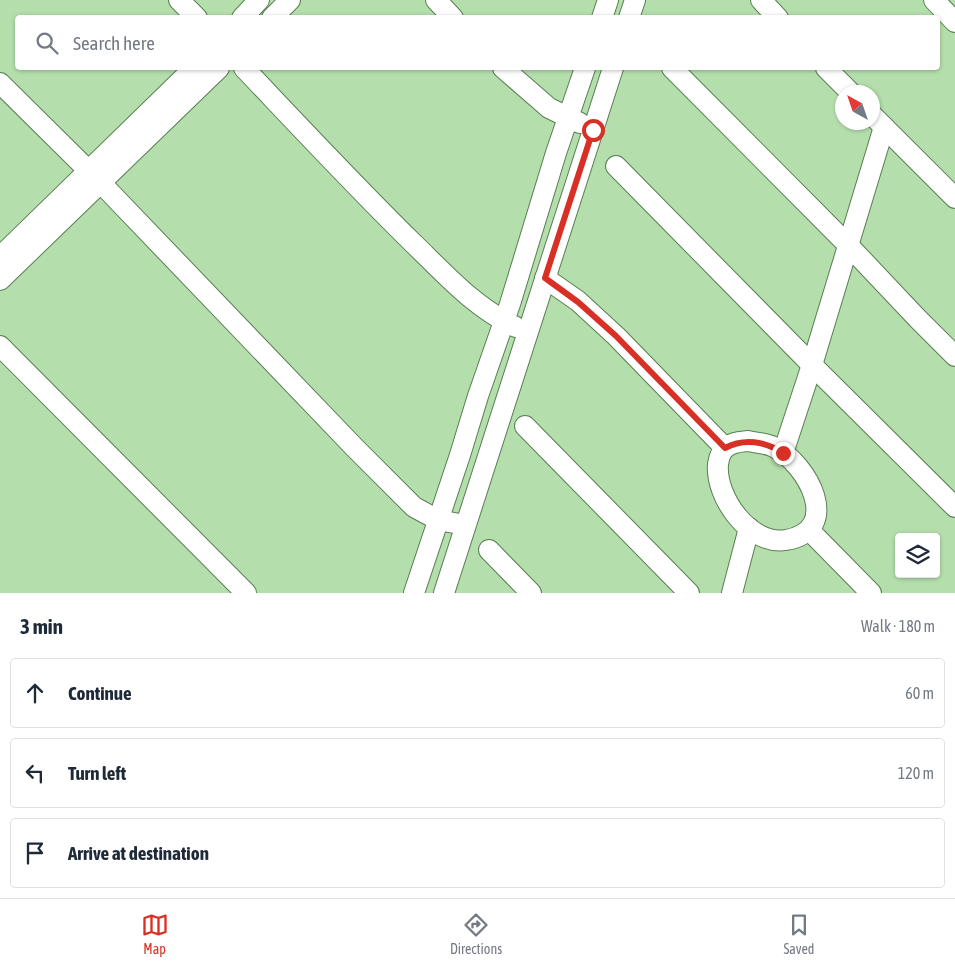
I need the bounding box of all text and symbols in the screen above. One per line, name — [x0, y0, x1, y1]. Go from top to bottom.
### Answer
search box — [15, 15, 940, 70]
icon: search — [33, 29, 61, 57]
text: Search here — [73, 32, 155, 54]
north arrow — [835, 85, 880, 130]
route start — [582, 119, 605, 142]
route end — [772, 442, 795, 465]
map controls — [895, 533, 940, 578]
button: layers — [895, 533, 940, 578]
text: 3 min — [20, 614, 63, 638]
text: Walk · 180 m — [861, 617, 935, 635]
icon: ahead — [21, 679, 49, 707]
text: Continue — [68, 682, 132, 704]
text: 60 m — [905, 684, 934, 702]
icon: left — [21, 759, 49, 787]
text: Turn left — [68, 762, 126, 784]
text: 120 m — [898, 764, 934, 782]
icon: arrive — [21, 839, 49, 867]
text: Arrive at destination — [68, 842, 209, 864]
tab: Map — [141, 911, 169, 957]
tab: Directions — [450, 911, 502, 957]
tab: Saved — [783, 911, 814, 957]

